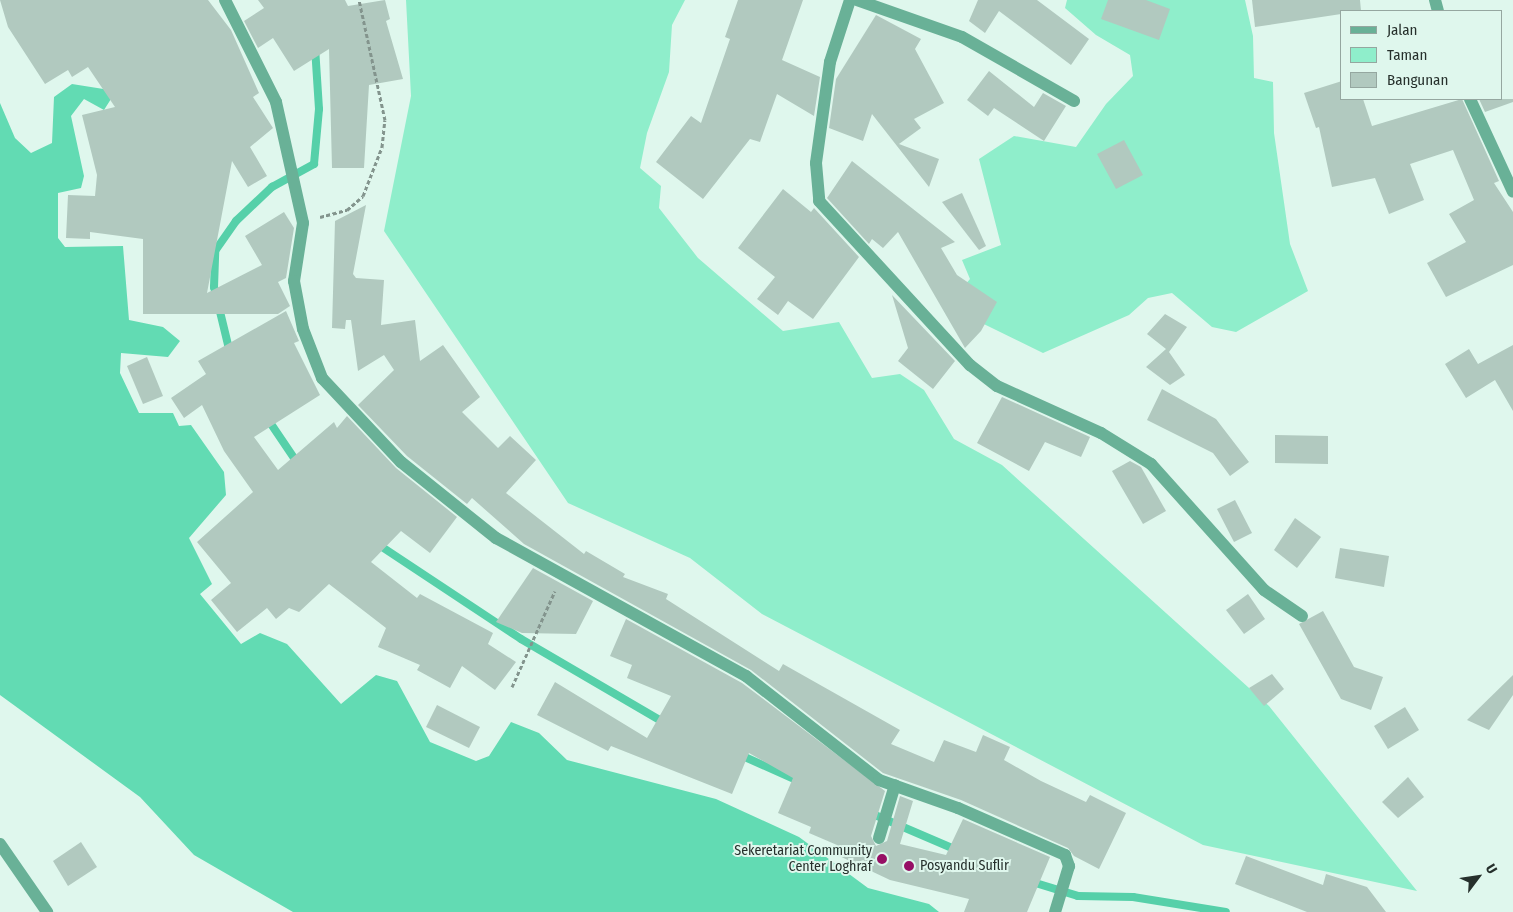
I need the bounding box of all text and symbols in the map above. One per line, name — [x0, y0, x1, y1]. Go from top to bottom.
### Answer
legend — [1340, 10, 1503, 100]
text: Jalan — [1387, 21, 1417, 39]
text: Taman — [1387, 46, 1427, 64]
text: Bangunan — [1387, 71, 1448, 89]
place label: Sekeretariat Community Center Loghraf — [734, 843, 872, 876]
north arrow — [1453, 852, 1503, 902]
marker: Sekeretariat Community Center Loghraf — [876, 853, 888, 865]
place label: Posyandu Suflir — [920, 858, 1009, 874]
marker: Posyandu Suflir — [902, 859, 916, 873]
text: U — [1482, 861, 1501, 877]

